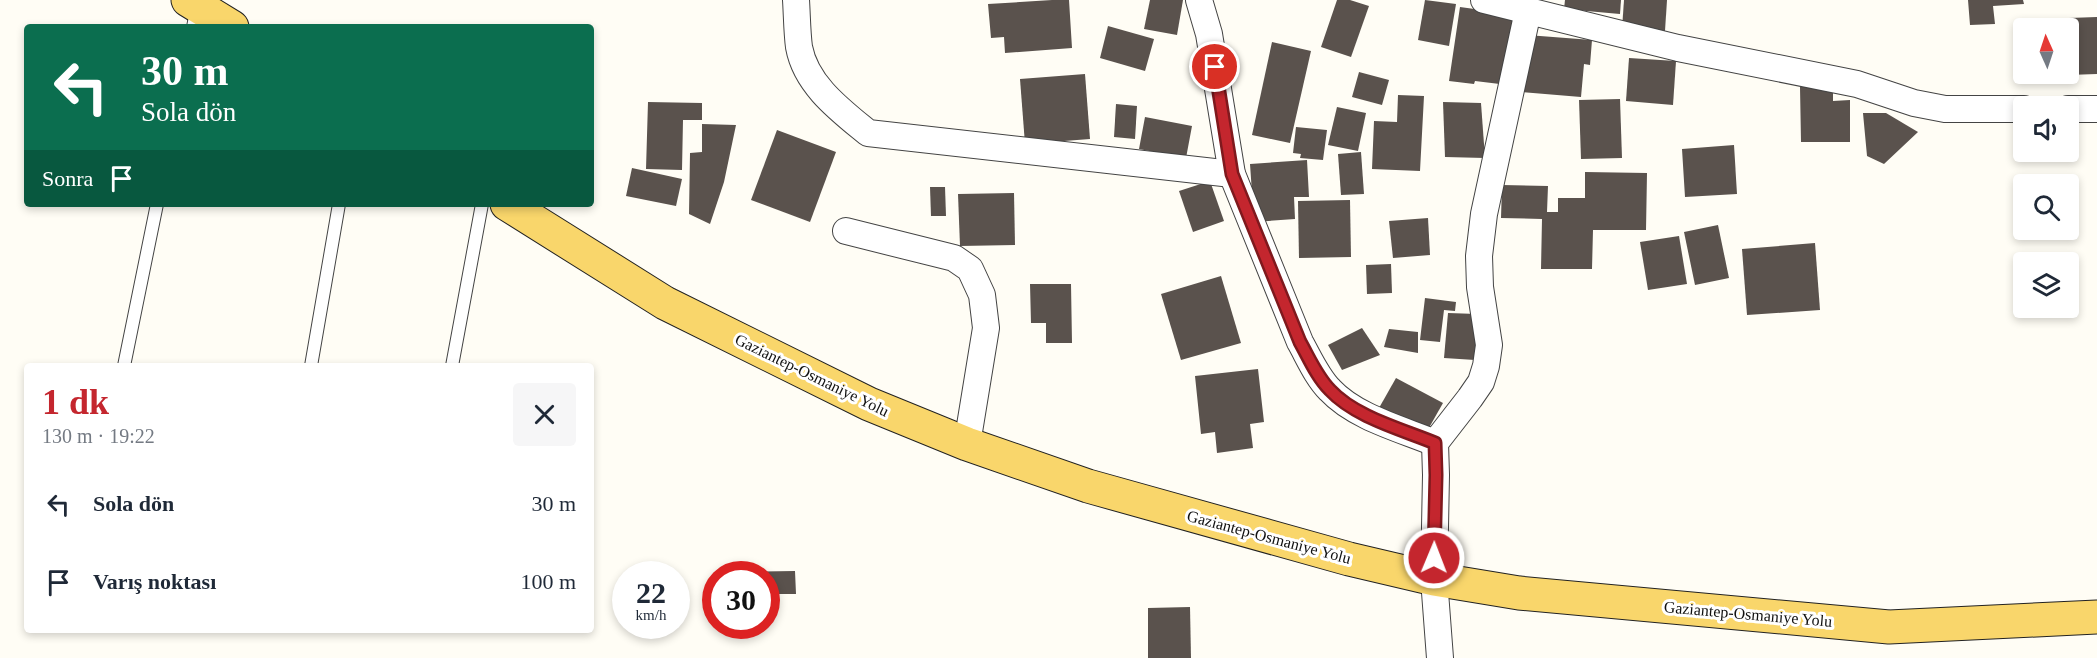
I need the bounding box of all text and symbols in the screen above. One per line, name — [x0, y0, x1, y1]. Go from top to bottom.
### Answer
north arrow — [2013, 18, 2079, 84]
map controls — [2013, 18, 2079, 318]
pin — [1189, 41, 1240, 92]
icon: left — [42, 48, 120, 126]
text: 30 m — [141, 48, 229, 94]
icon: arrive — [1198, 50, 1231, 83]
button: sound — [2013, 96, 2079, 162]
text: Sola dön — [141, 97, 236, 127]
icon: arrive — [105, 162, 138, 195]
text: Sonra — [42, 166, 93, 191]
button: search — [2013, 174, 2079, 240]
button: layers — [2013, 252, 2079, 318]
street label: Gaziantep-Osmaniye Yolu — [732, 330, 892, 421]
text: 1 dk — [42, 382, 109, 422]
button: close — [513, 383, 576, 446]
text: 130 m · 19:22 — [42, 425, 155, 447]
icon: left — [42, 488, 75, 521]
text: Sola dön — [93, 491, 174, 516]
text: 30 m — [531, 491, 576, 516]
street label: Gaziantep-Osmaniye Yolu — [1185, 507, 1353, 568]
position arrow — [1402, 526, 1466, 590]
speed limit sign: 30 — [702, 561, 780, 639]
icon: arrive — [42, 566, 75, 599]
text: Varış noktası — [93, 569, 216, 594]
text: 100 m — [520, 569, 576, 594]
text: 22 — [636, 576, 666, 609]
street label: Gaziantep-Osmaniye Yolu — [1663, 598, 1833, 631]
text: km/h — [636, 607, 666, 623]

